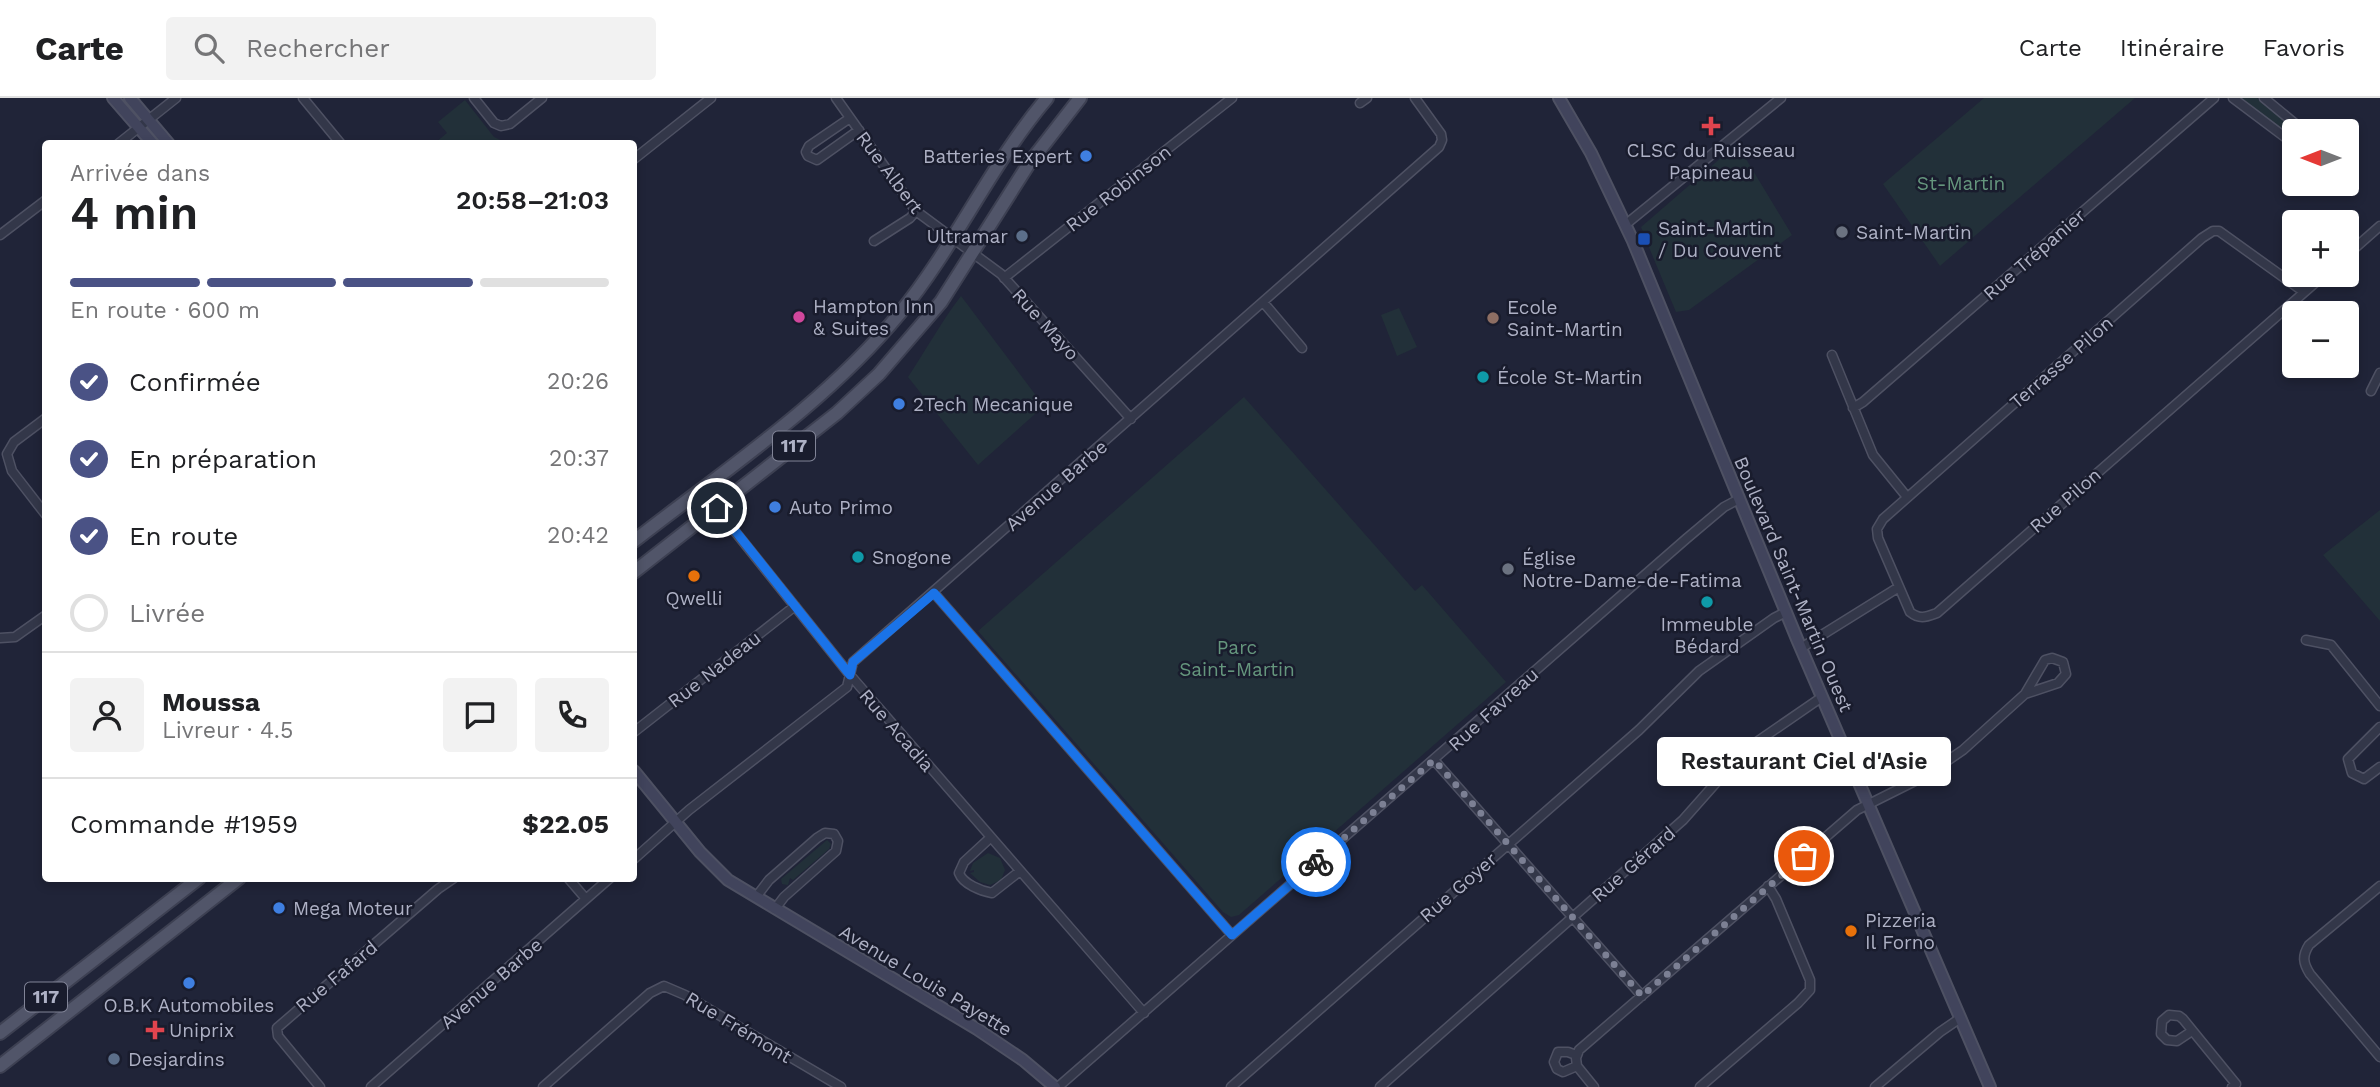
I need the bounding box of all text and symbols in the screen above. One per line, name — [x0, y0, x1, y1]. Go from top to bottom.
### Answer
search box — [166, 17, 656, 80]
text: Carte — [35, 29, 124, 68]
icon: search — [190, 29, 228, 67]
text: Rechercher — [246, 33, 390, 63]
text: Carte — [2019, 34, 2082, 62]
text: Itinéraire — [2120, 34, 2225, 62]
text: Favoris — [2263, 34, 2345, 62]
marker: CLSC du Ruisseau Papineau — [1701, 116, 1721, 136]
north arrow — [2282, 119, 2359, 196]
map controls — [2282, 119, 2359, 378]
street label: Rue Albert — [851, 127, 928, 218]
place label: CLSC du Ruisseau Papineau — [1627, 139, 1795, 184]
street label: Rue Robinson — [1061, 140, 1176, 237]
place label: Batteries Expert — [923, 145, 1072, 168]
marker: Batteries Expert — [1078, 148, 1094, 164]
text: Arrivée dans — [70, 160, 210, 187]
park label: St-Martin — [1917, 172, 2005, 195]
text: 20:58–21:03 — [456, 185, 609, 215]
text: 4 min — [70, 186, 198, 240]
street label: Rue Trépanier — [1979, 204, 2090, 305]
button: + — [2282, 210, 2359, 287]
place label: Saint-Martin / Du Couvent — [1658, 217, 1781, 262]
place label: Saint-Martin — [1856, 221, 1972, 244]
marker: Saint-Martin — [1834, 224, 1850, 240]
place label: Ultramar — [926, 225, 1008, 248]
marker: Ultramar — [1014, 228, 1030, 244]
marker: Saint-Martin / Du Couvent — [1636, 231, 1652, 247]
street label: Rue Mayo — [1007, 284, 1084, 365]
place label: Hampton Inn & Suites — [813, 295, 934, 340]
place label: Ecole Saint-Martin — [1507, 296, 1623, 341]
text: En route · 600 m — [70, 297, 260, 324]
button: − — [2282, 301, 2359, 378]
marker: Hampton Inn & Suites — [791, 309, 807, 325]
marker: Ecole Saint-Martin — [1485, 310, 1501, 326]
street label: Terrasse Pilon — [2005, 311, 2118, 414]
icon: check — [70, 363, 108, 401]
place label: École St-Martin — [1497, 366, 1642, 389]
text: Confirmée — [129, 367, 261, 397]
text: 20:26 — [547, 368, 609, 395]
marker: École St-Martin — [1475, 369, 1491, 385]
place label: 2Tech Mecanique — [913, 393, 1073, 416]
marker: 2Tech Mecanique — [891, 396, 907, 412]
road number: 117 — [773, 432, 815, 460]
street label: Avenue Barbe — [1001, 435, 1112, 536]
icon: check — [70, 440, 108, 478]
text: En préparation — [129, 444, 317, 474]
text: 20:37 — [549, 445, 609, 472]
street label: Boulevard Saint-Martin Ouest — [1729, 453, 1858, 715]
street label: Rue Pilon — [2025, 463, 2106, 538]
pin — [687, 478, 747, 538]
icon: home — [698, 489, 736, 527]
place label: Auto Primo — [789, 496, 893, 519]
marker: Auto Primo — [767, 499, 783, 515]
icon: check — [70, 517, 108, 555]
text: En route — [129, 521, 238, 551]
text: 20:42 — [547, 522, 609, 549]
place label: Snogone — [872, 546, 951, 569]
place label: Église Notre-Dame-de-Fatima — [1522, 547, 1742, 592]
marker: Snogone — [850, 549, 866, 565]
marker: Église Notre-Dame-de-Fatima — [1500, 561, 1516, 577]
marker: Qwelli — [686, 568, 702, 584]
place label: Qwelli — [665, 587, 723, 610]
marker: Immeuble Bédard — [1699, 594, 1715, 610]
text: Livrée — [129, 598, 205, 628]
place label: Immeuble Bédard — [1660, 613, 1754, 658]
street label: Rue Nadeau — [663, 626, 765, 713]
park label: Parc Saint-Martin — [1179, 636, 1295, 681]
street label: Rue Favreau — [1443, 663, 1543, 756]
button: person — [70, 678, 144, 752]
button: chat — [443, 678, 517, 752]
button: phone — [535, 678, 609, 752]
street label: Rue Acadia — [854, 684, 939, 777]
text: Moussa — [162, 687, 260, 717]
text: Livreur · 4.5 — [162, 717, 293, 744]
callout: Restaurant Ciel d'Asie — [1657, 737, 1951, 786]
text: Restaurant Ciel d'Asie — [1680, 748, 1928, 775]
text: Commande #1959 — [70, 809, 298, 839]
text: $22.05 — [522, 809, 609, 839]
street label: Rue Gérard — [1587, 822, 1680, 907]
pin — [1774, 826, 1834, 886]
courier — [1281, 827, 1351, 897]
icon: bag — [1785, 837, 1823, 875]
icon: bike — [1297, 843, 1335, 881]
street label: Rue Goyer — [1415, 847, 1502, 927]
place label: Mega Moteur — [293, 897, 413, 920]
marker: Mega Moteur — [271, 900, 287, 916]
place label: Pizzeria Il Forno — [1865, 909, 1937, 954]
street label: Avenue Louis Payette — [835, 920, 1016, 1041]
marker: Pizzeria Il Forno — [1843, 923, 1859, 939]
street label: Avenue Barbe — [436, 933, 547, 1034]
street label: Rue Fafard — [291, 935, 382, 1017]
marker: O.B.K Automobiles — [181, 975, 197, 991]
road number: 117 — [25, 982, 67, 1012]
street label: Rue Frémont — [681, 987, 796, 1068]
place label: O.B.K Automobiles — [104, 994, 274, 1017]
place label: Uniprix — [169, 1019, 234, 1042]
marker: Uniprix — [147, 1022, 163, 1038]
place label: Desjardins — [128, 1048, 225, 1071]
marker: Desjardins — [106, 1051, 122, 1067]

